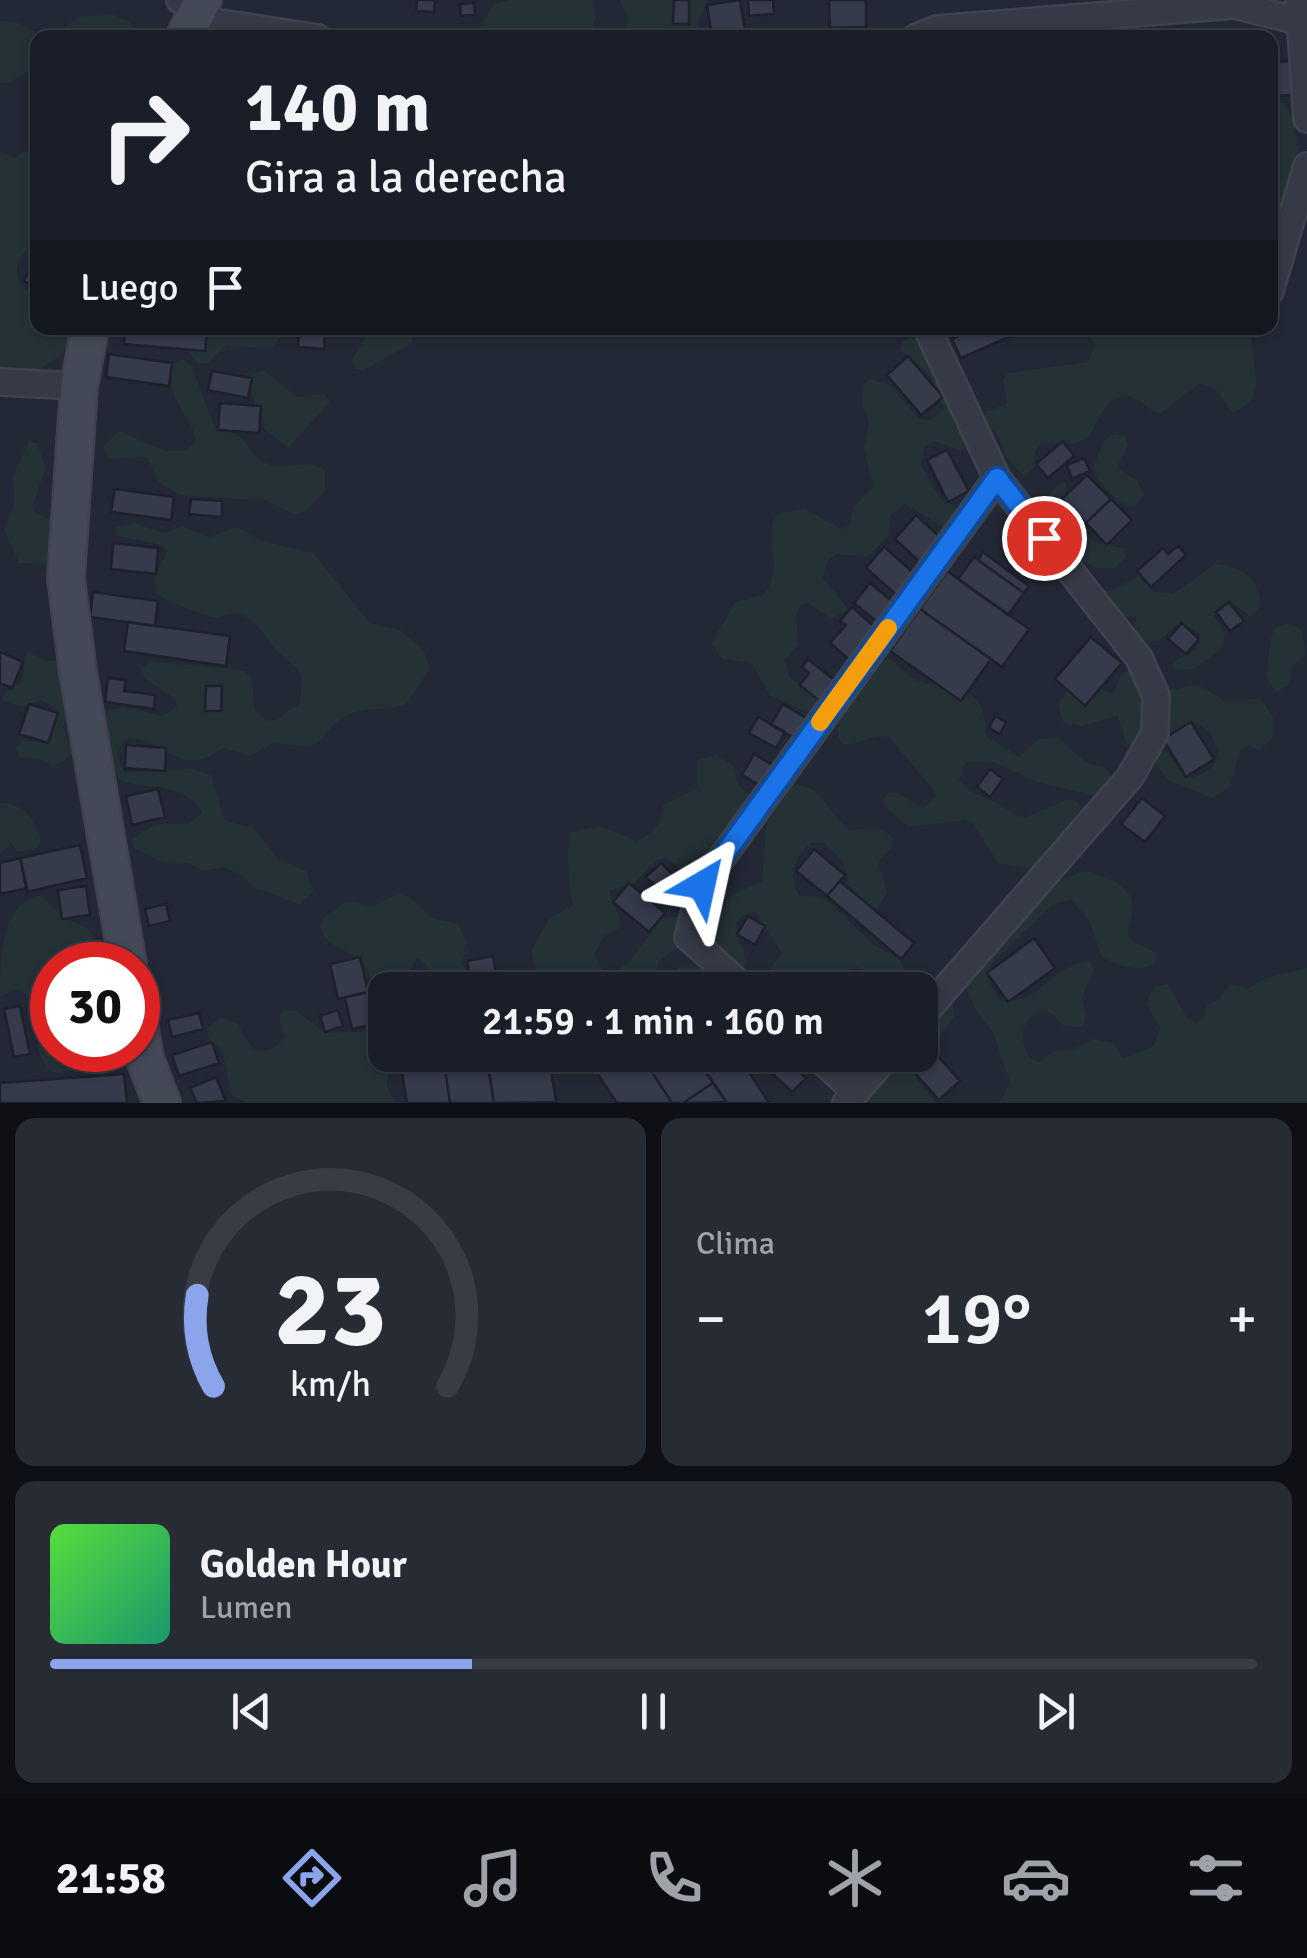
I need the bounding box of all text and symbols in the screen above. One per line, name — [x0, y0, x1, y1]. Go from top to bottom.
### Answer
text: 140 m — [245, 64, 430, 150]
icon: right — [80, 70, 210, 200]
text: Gira a la derecha — [245, 150, 567, 205]
icon: arrive — [198, 260, 253, 315]
text: Luego — [80, 264, 178, 311]
pin — [1002, 496, 1087, 581]
icon: arrive — [1017, 511, 1072, 566]
position arrow — [650, 833, 754, 937]
speed limit sign: 30 — [30, 942, 160, 1072]
text: 21:59 · 1 min · 160 m — [482, 998, 824, 1045]
text: Clima — [696, 1224, 775, 1263]
text: 23 — [274, 1246, 387, 1374]
text: 19° — [922, 1272, 1031, 1365]
text: − — [696, 1285, 726, 1353]
text: + — [1227, 1285, 1257, 1353]
text: km/h — [290, 1362, 371, 1406]
text: Golden Hour — [200, 1541, 407, 1588]
text: Lumen — [200, 1588, 292, 1627]
icon: previous — [224, 1684, 279, 1739]
icon: pause — [626, 1684, 681, 1739]
icon: next — [1028, 1684, 1083, 1739]
icon: directions — [277, 1843, 347, 1913]
icon: music — [458, 1843, 528, 1913]
icon: phone — [639, 1843, 709, 1913]
icon: climate — [820, 1843, 890, 1913]
icon: car — [1001, 1843, 1071, 1913]
icon: filters — [1181, 1843, 1251, 1913]
text: 21:58 — [55, 1851, 166, 1906]

